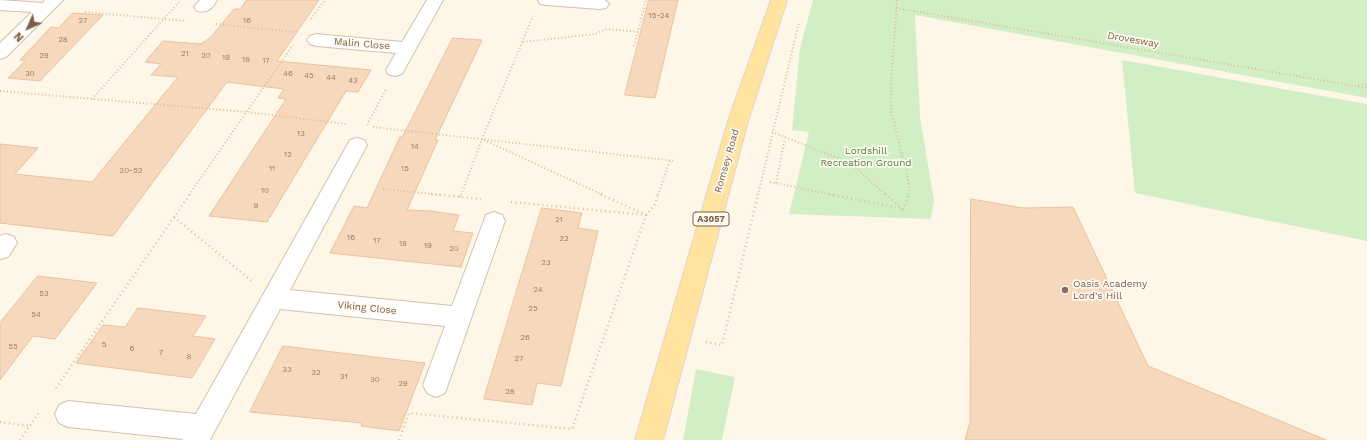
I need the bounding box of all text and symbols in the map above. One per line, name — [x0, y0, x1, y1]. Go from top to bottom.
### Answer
north arrow — [8, 8, 48, 48]
house number: 15-24 — [649, 11, 669, 21]
house number: 27 — [79, 16, 87, 26]
house number: 16 — [243, 16, 251, 26]
text: N — [12, 29, 27, 44]
street label: Drovesway — [1106, 30, 1160, 50]
house number: 28 — [58, 35, 68, 45]
street label: Malin Close — [333, 36, 391, 52]
house number: 21 — [181, 49, 189, 59]
house number: 29 — [39, 51, 49, 61]
house number: 20 — [201, 51, 211, 61]
house number: 19 — [222, 53, 230, 63]
house number: 18 — [242, 55, 250, 65]
house number: 17 — [262, 56, 270, 66]
house number: 30 — [25, 69, 35, 79]
house number: 46 — [283, 69, 293, 79]
house number: 45 — [304, 71, 314, 81]
house number: 44 — [326, 73, 336, 83]
house number: 43 — [348, 76, 358, 86]
street label: Romsey Road — [712, 128, 742, 194]
house number: 13 — [297, 129, 305, 139]
house number: 14 — [411, 142, 419, 152]
park label: Lordshill Recreation Ground — [820, 145, 912, 168]
house number: 12 — [284, 150, 292, 160]
house number: 11 — [269, 164, 275, 174]
house number: 15 — [401, 164, 409, 174]
house number: 20-52 — [119, 166, 143, 176]
house number: 10 — [261, 186, 269, 196]
house number: 9 — [254, 201, 258, 211]
road number: A3057 — [693, 212, 729, 226]
house number: 21 — [555, 215, 563, 225]
house number: 16 — [347, 233, 355, 243]
house number: 22 — [559, 234, 569, 244]
house number: 17 — [373, 236, 381, 246]
house number: 18 — [399, 239, 407, 249]
house number: 19 — [424, 241, 432, 251]
house number: 20 — [449, 244, 459, 254]
house number: 23 — [541, 258, 551, 268]
place label: Oasis Academy Lord's Hill — [1073, 278, 1147, 302]
house number: 24 — [533, 285, 543, 295]
marker: Oasis Academy Lord's Hill — [1060, 285, 1070, 295]
house number: 53 — [39, 289, 49, 299]
street label: Viking Close — [337, 299, 397, 317]
house number: 25 — [528, 304, 538, 314]
house number: 54 — [31, 310, 41, 320]
house number: 26 — [520, 333, 530, 343]
house number: 5 — [102, 340, 106, 350]
house number: 55 — [8, 342, 18, 352]
house number: 6 — [130, 344, 134, 354]
house number: 7 — [159, 348, 163, 358]
house number: 8 — [187, 352, 191, 362]
house number: 27 — [515, 354, 523, 364]
house number: 33 — [282, 365, 292, 375]
house number: 32 — [311, 368, 321, 378]
house number: 31 — [340, 372, 348, 382]
house number: 30 — [370, 375, 380, 385]
house number: 29 — [398, 379, 408, 389]
house number: 28 — [505, 387, 515, 397]

